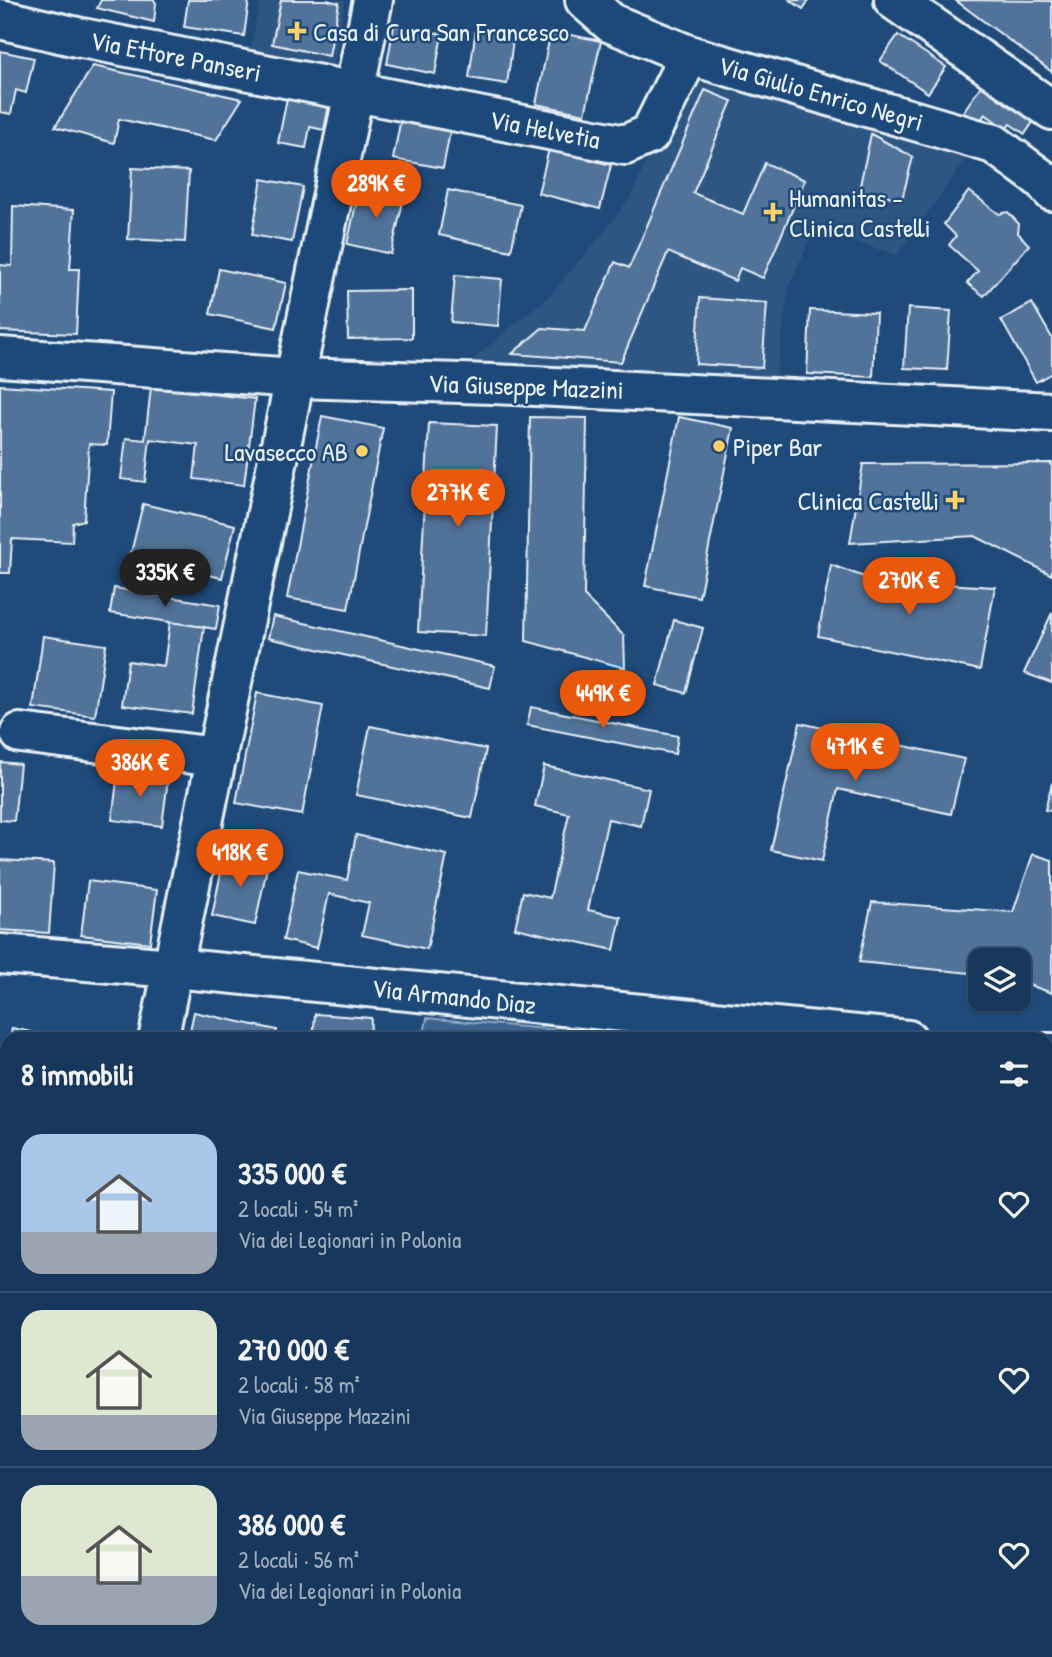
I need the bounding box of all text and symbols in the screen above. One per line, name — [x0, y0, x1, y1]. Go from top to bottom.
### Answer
place label: Casa di Cura San Francesco — [313, 14, 569, 49]
marker: Casa di Cura San Francesco — [287, 21, 307, 41]
street label: Via Ettore Panseri — [88, 22, 264, 90]
street label: Via Giulio Enrico Negri — [714, 47, 928, 139]
street label: Via Helvetia — [487, 101, 603, 157]
pin: 289K € — [319, 160, 433, 220]
text: 289K € — [347, 167, 405, 198]
place label: Humanitas - Clinica Castelli — [789, 180, 931, 245]
marker: Humanitas - Clinica Castelli — [763, 202, 783, 222]
street label: Via Giuseppe Mazzini — [428, 365, 624, 407]
place label: Piper Bar — [733, 429, 822, 464]
place label: Lavasecco AB — [225, 434, 348, 469]
marker: Piper Bar — [711, 438, 727, 454]
marker: Lavasecco AB — [354, 443, 370, 459]
pin: 277K € — [401, 470, 515, 529]
text: 277K € — [427, 476, 489, 507]
place label: Clinica Castelli — [797, 483, 939, 518]
marker: Clinica Castelli — [945, 490, 965, 510]
pin: 335K € — [108, 550, 222, 609]
text: 335K € — [136, 556, 194, 587]
pin: 270K € — [852, 558, 966, 617]
text: 270K € — [879, 564, 939, 595]
pin: 449K € — [546, 670, 660, 730]
text: 449K € — [576, 677, 630, 708]
pin: 471K € — [798, 724, 912, 783]
text: 471K € — [827, 730, 883, 761]
pin: 386K € — [83, 740, 197, 799]
text: 386K € — [111, 746, 169, 777]
pin: 418K € — [183, 830, 297, 889]
text: 418K € — [212, 836, 268, 867]
map controls — [968, 948, 1031, 1011]
button: layers — [968, 948, 1031, 1011]
street label: Via Armando Diaz — [370, 970, 538, 1022]
text: 8 immobili — [21, 1054, 134, 1094]
icon: filters — [995, 1055, 1033, 1093]
text: 335 000 € — [238, 1153, 346, 1193]
icon: home — [77, 1162, 161, 1246]
icon: heart — [995, 1185, 1033, 1223]
text: 2 locali · 54 m² — [238, 1193, 358, 1224]
text: Via dei Legionari in Polonia — [238, 1224, 461, 1255]
text: 270 000 € — [238, 1329, 349, 1369]
icon: home — [77, 1338, 161, 1422]
icon: heart — [995, 1361, 1033, 1399]
text: 2 locali · 58 m² — [238, 1369, 360, 1400]
text: Via Giuseppe Mazzini — [238, 1400, 411, 1431]
text: 386 000 € — [238, 1504, 345, 1544]
icon: home — [77, 1513, 161, 1597]
icon: heart — [995, 1536, 1033, 1574]
text: 2 locali · 56 m² — [238, 1544, 359, 1575]
text: Via dei Legionari in Polonia — [238, 1575, 461, 1606]

